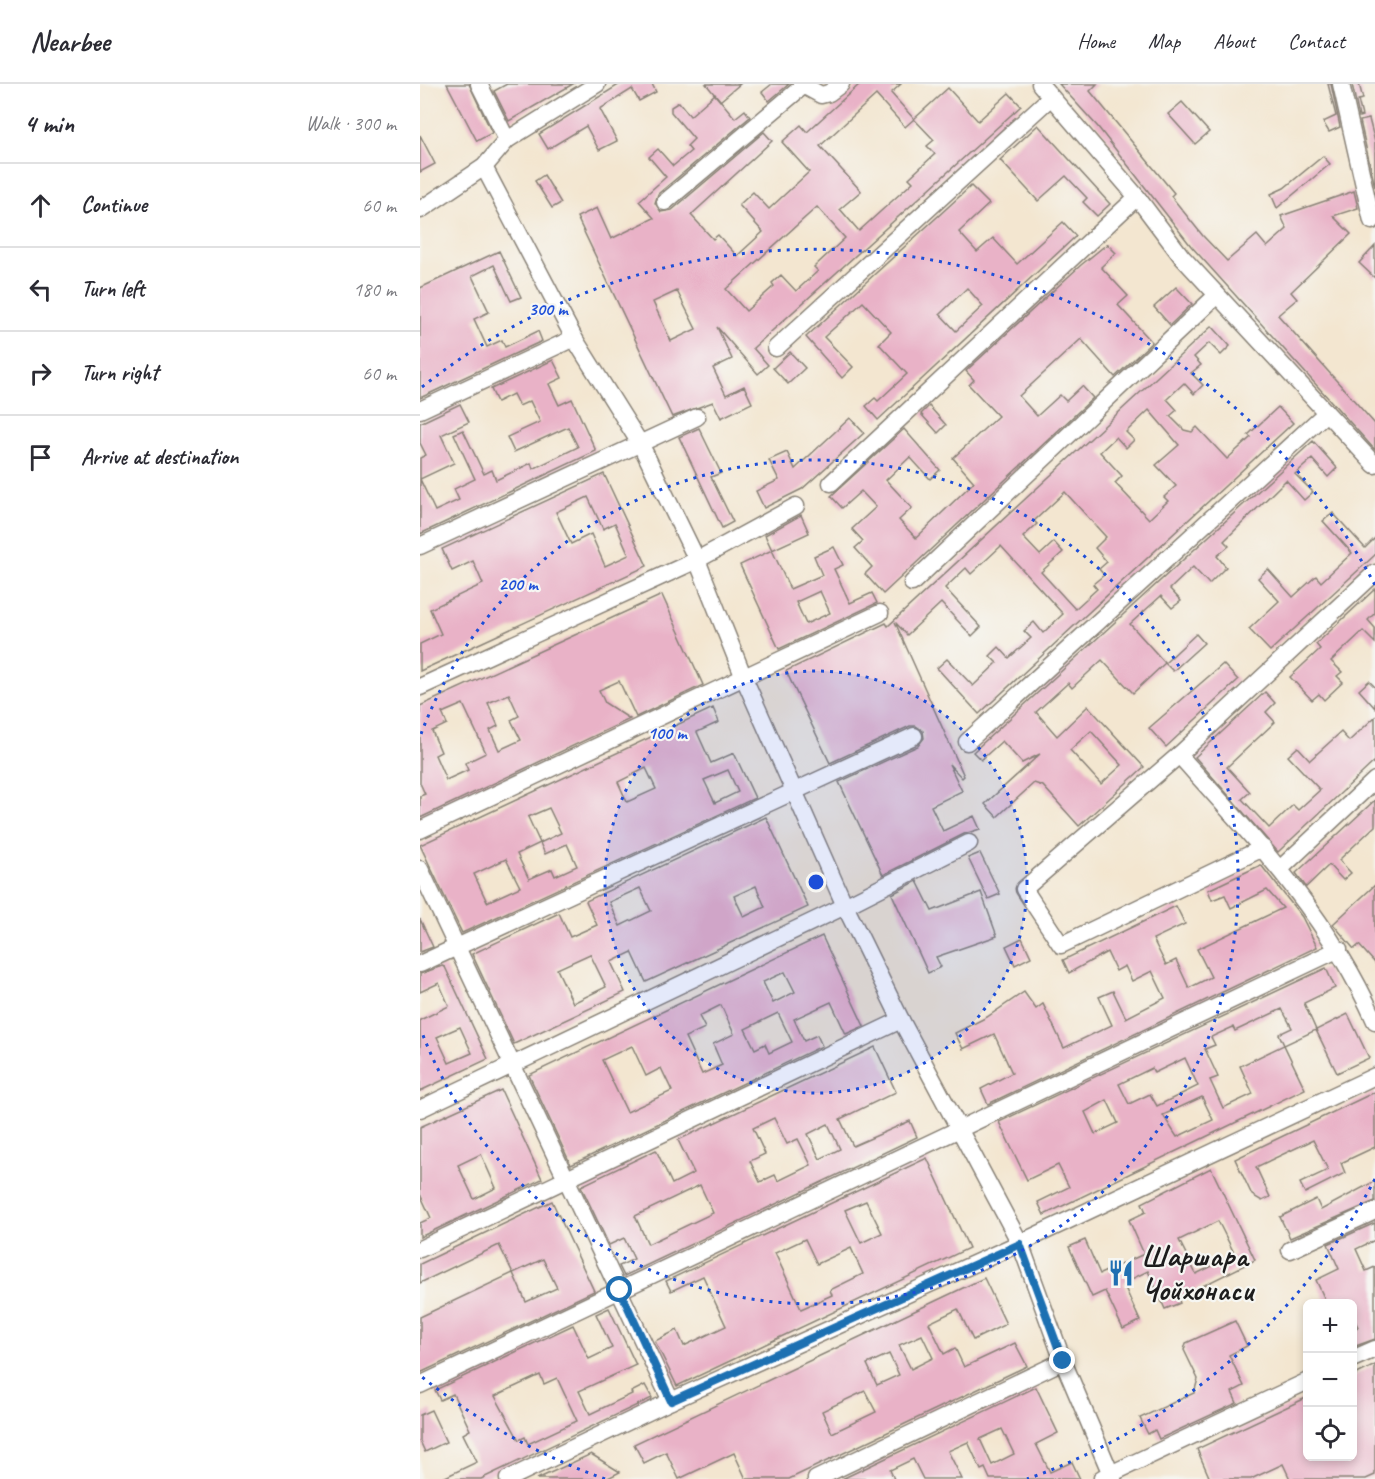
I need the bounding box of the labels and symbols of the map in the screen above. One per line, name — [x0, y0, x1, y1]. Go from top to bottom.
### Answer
text: 300 m — [529, 298, 569, 320]
text: 200 m — [499, 573, 539, 595]
text: 100 m — [648, 722, 688, 744]
centre of rings — [806, 872, 826, 892]
place label: Шаршара Чойхонаси — [1141, 1237, 1255, 1309]
restaurant icon: Шаршара Чойхонаси — [1106, 1258, 1136, 1288]
route start — [606, 1276, 632, 1302]
route end — [1049, 1347, 1075, 1373]

